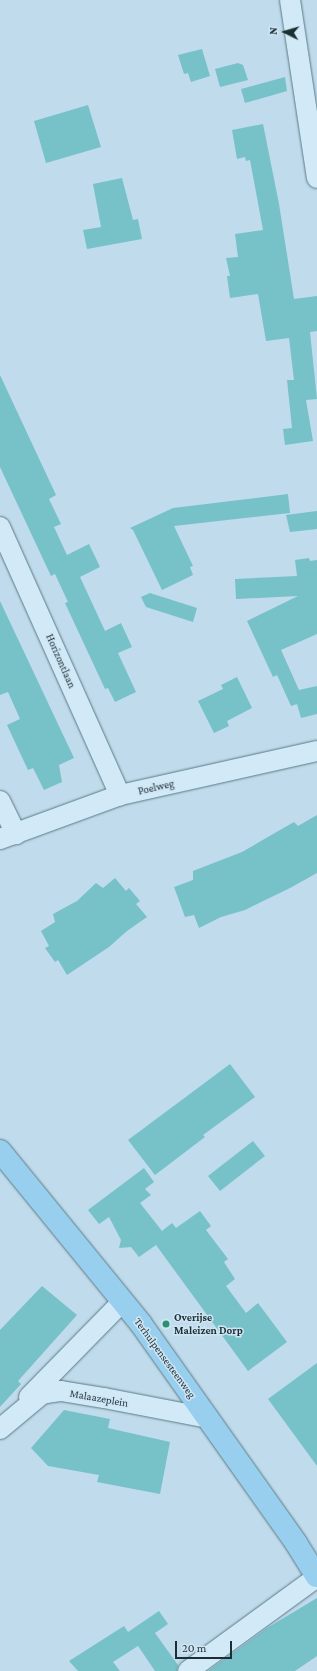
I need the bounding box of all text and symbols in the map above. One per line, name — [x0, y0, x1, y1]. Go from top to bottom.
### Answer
north arrow — [265, 12, 305, 52]
text: N — [267, 27, 279, 35]
street label: Horizontlaan — [43, 632, 79, 690]
street label: Poelweg — [137, 776, 175, 798]
place label: Overijse Maleizen Dorp — [174, 1311, 243, 1337]
street label: Terhulpensesteenweg — [131, 1315, 199, 1401]
marker: Overijse Maleizen Dorp — [161, 1319, 171, 1329]
street label: Malaazeplein — [69, 1386, 129, 1410]
scale bar — [177, 1633, 234, 1659]
text: 20 m — [182, 1641, 206, 1655]

